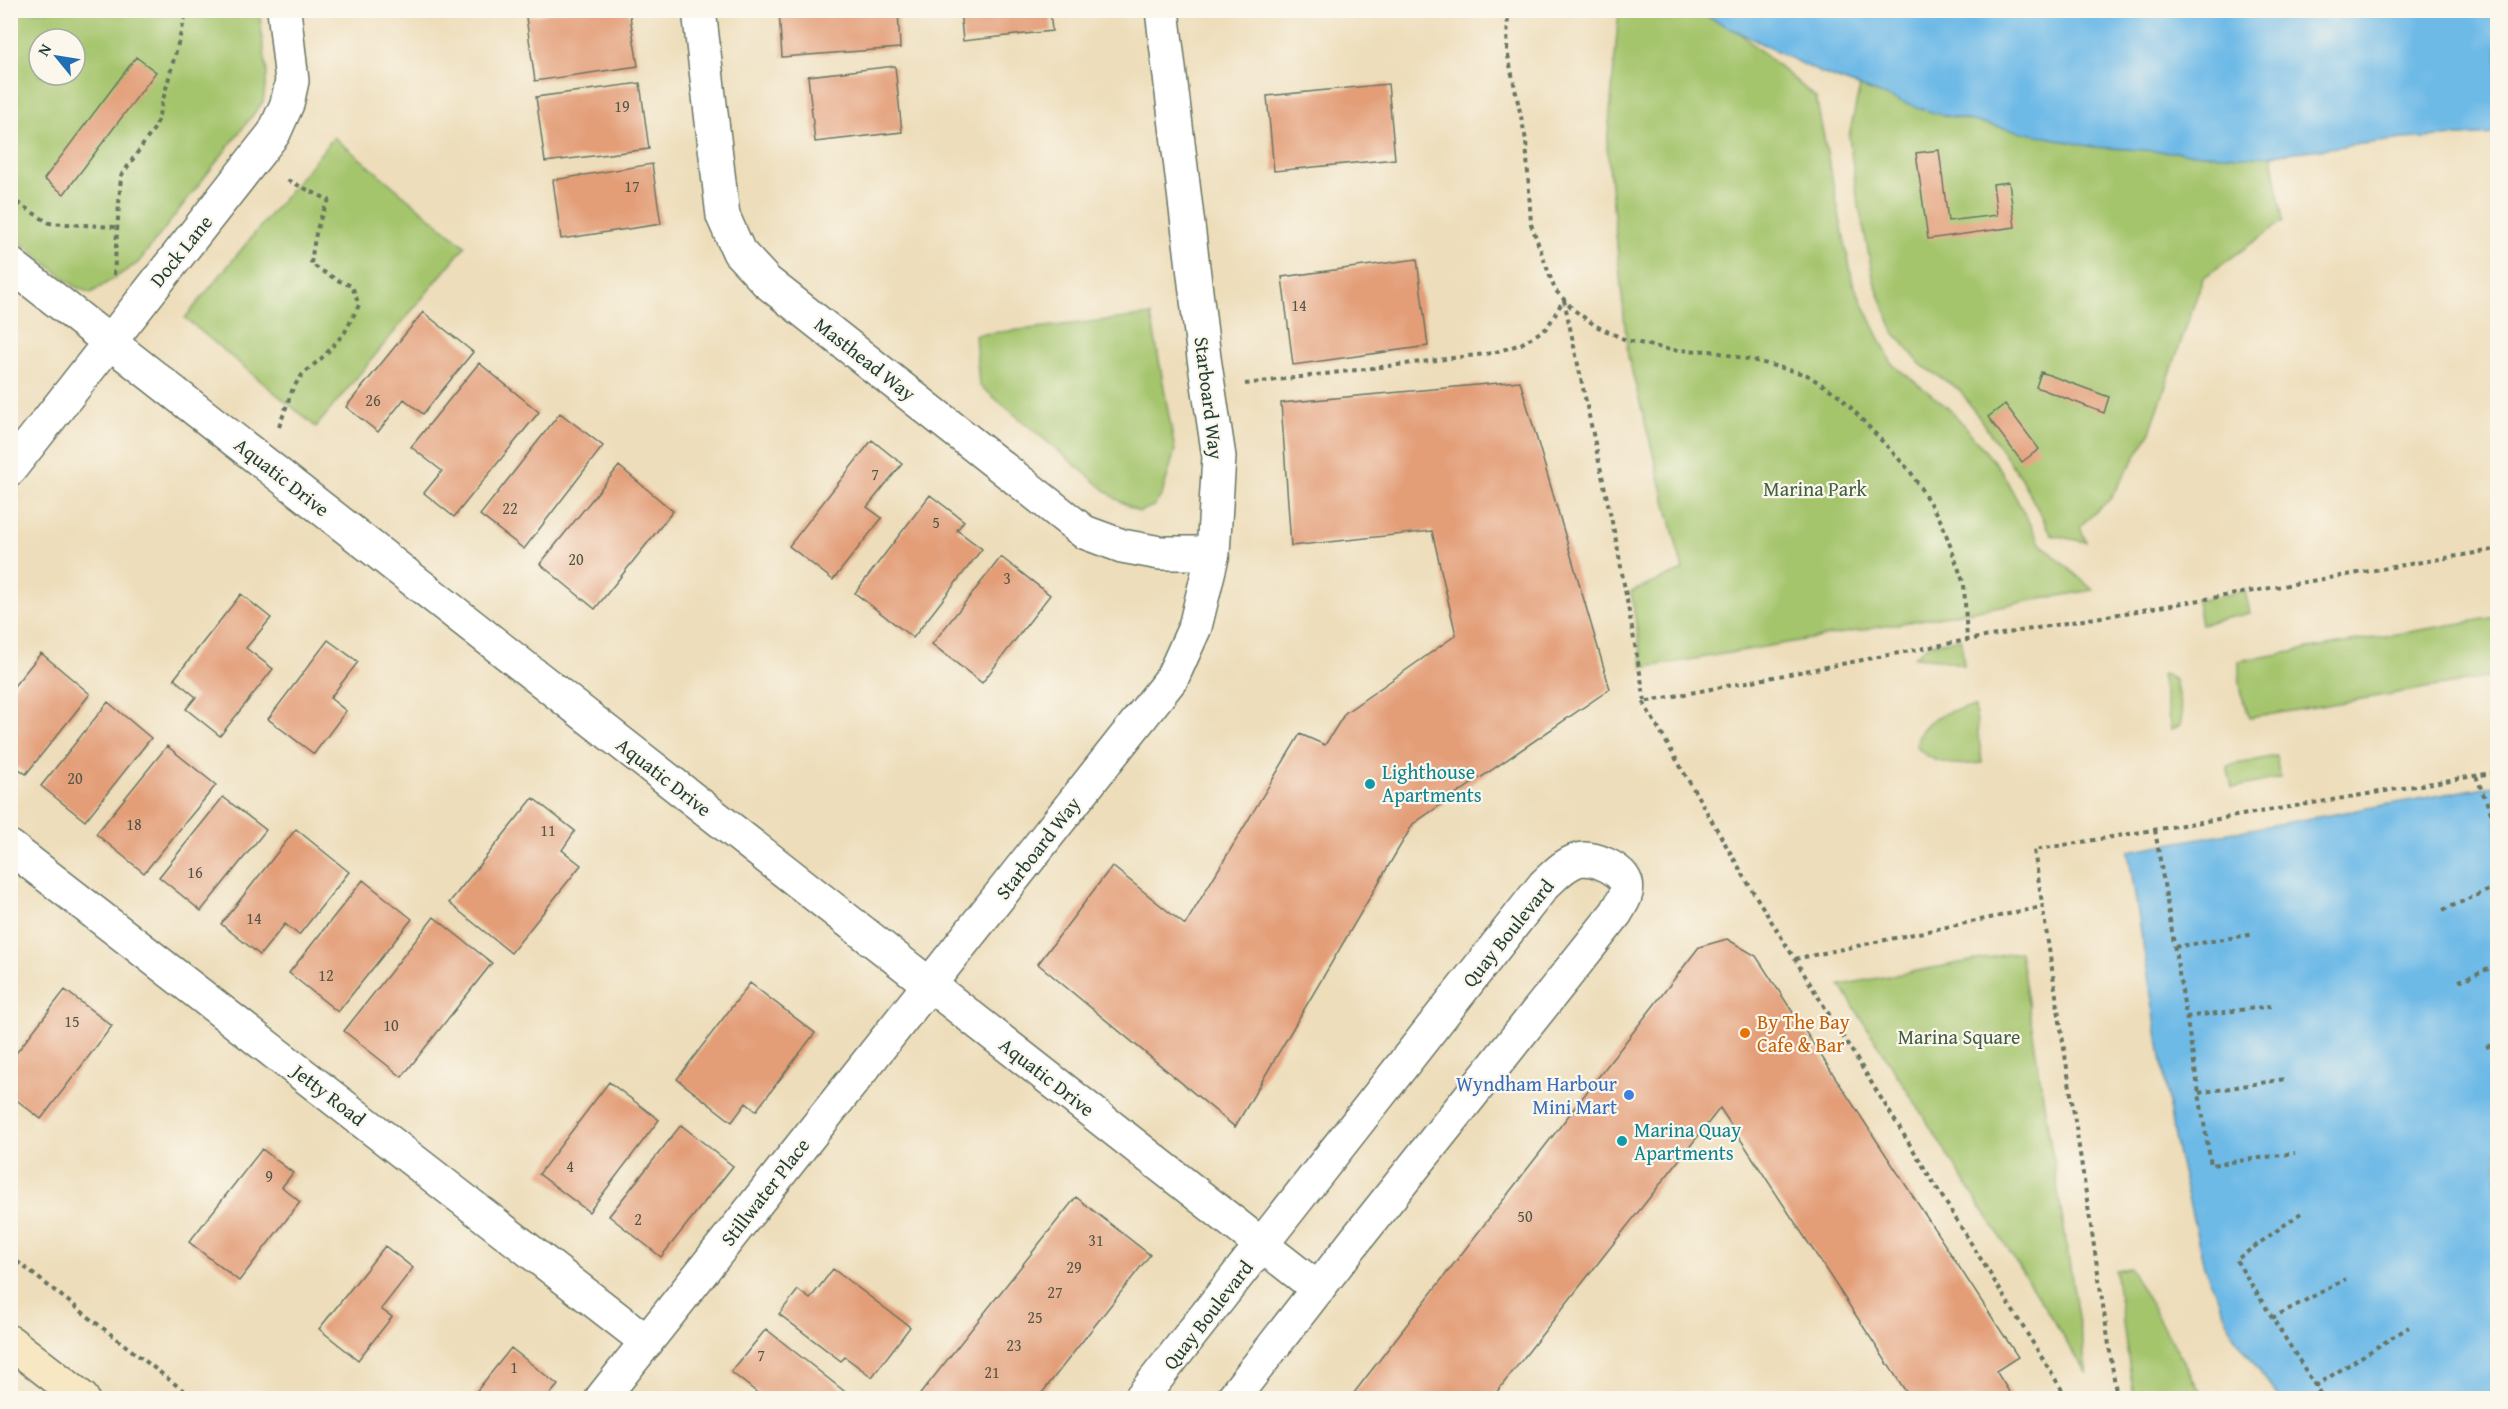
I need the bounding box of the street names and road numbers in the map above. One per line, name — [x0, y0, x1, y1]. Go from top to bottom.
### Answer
street label: Dock Lane — [143, 208, 219, 293]
street label: Masthead Way — [808, 310, 922, 407]
street label: Starboard Way — [1188, 335, 1231, 461]
street label: Aquatic Drive — [229, 430, 336, 523]
street label: Aquatic Drive — [611, 730, 718, 823]
street label: Starboard Way — [988, 790, 1087, 905]
street label: Quay Boulevard — [1455, 872, 1561, 993]
street label: Aquatic Drive — [994, 1030, 1101, 1123]
street label: Jetty Road — [284, 1055, 372, 1133]
street label: Stillwater Place — [713, 1131, 816, 1252]
street label: Quay Boulevard — [1156, 1254, 1260, 1376]

